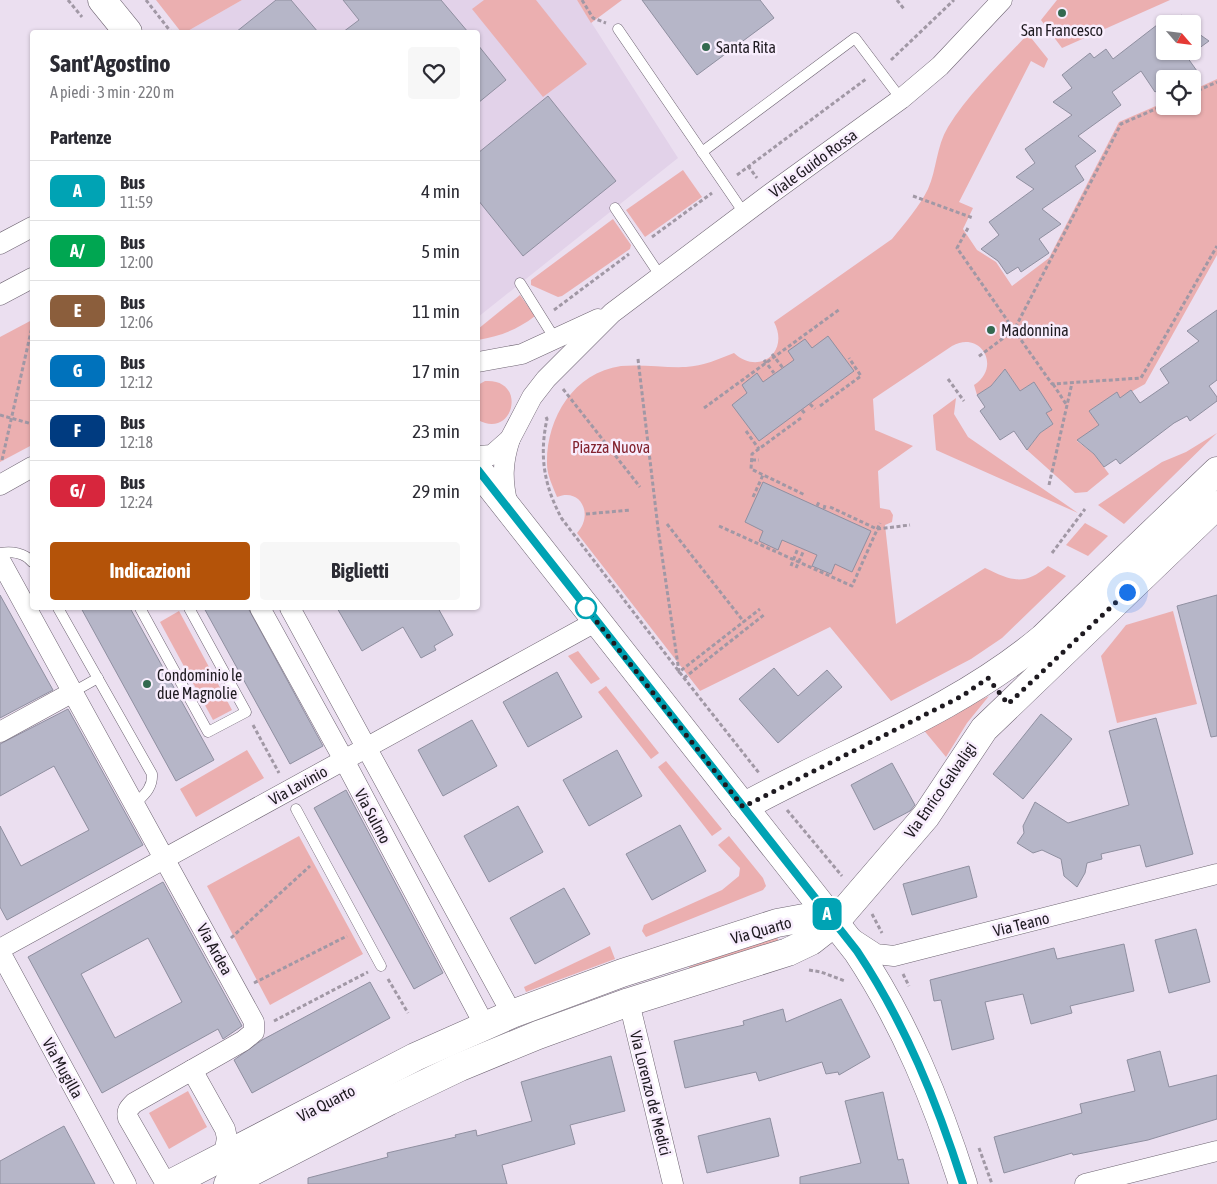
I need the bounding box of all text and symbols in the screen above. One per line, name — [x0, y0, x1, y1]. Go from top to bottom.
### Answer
marker: San Francesco — [1056, 7, 1068, 19]
north arrow — [1156, 15, 1201, 60]
map controls — [1156, 15, 1201, 115]
place label: San Francesco — [1021, 21, 1103, 39]
place label: Santa Rita — [716, 38, 776, 56]
marker: Santa Rita — [700, 41, 712, 53]
button: heart — [408, 47, 460, 99]
text: Sant'Agostino — [50, 50, 170, 77]
button: locate — [1156, 70, 1201, 115]
text: A piedi · 3 min · 220 m — [50, 83, 174, 101]
street label: Viale Guido Rossa — [766, 125, 860, 201]
text: Partenze — [50, 126, 112, 148]
text: Bus — [120, 171, 145, 193]
text: A — [73, 180, 82, 201]
text: 4 min — [421, 180, 460, 202]
text: 11:59 — [120, 193, 153, 211]
text: Bus — [120, 231, 145, 253]
text: A/ — [70, 240, 85, 261]
text: 5 min — [421, 240, 460, 262]
text: 12:00 — [120, 253, 153, 271]
text: Bus — [120, 291, 145, 313]
text: E — [74, 300, 81, 321]
text: 11 min — [412, 300, 460, 322]
text: 12:06 — [120, 313, 153, 331]
place label: Madonnina — [1001, 321, 1069, 339]
marker: Madonnina — [985, 324, 997, 336]
text: Bus — [120, 351, 145, 373]
text: G — [73, 360, 82, 381]
text: 17 min — [412, 360, 460, 382]
text: 12:12 — [120, 373, 153, 391]
text: Bus — [120, 411, 145, 433]
text: F — [74, 420, 81, 441]
text: 23 min — [412, 420, 460, 442]
text: 12:18 — [120, 433, 153, 451]
park label: Piazza Nuova — [572, 438, 650, 456]
text: Bus — [120, 471, 145, 493]
text: G/ — [70, 480, 85, 501]
text: 29 min — [412, 480, 460, 502]
text: 12:24 — [120, 493, 153, 511]
button: Indicazioni — [50, 542, 250, 600]
button: Biglietti — [260, 542, 460, 600]
your location — [1115, 580, 1140, 605]
unlabelled marker — [575, 597, 597, 619]
place label: Condominio le due Magnolie — [157, 666, 242, 703]
marker: Condominio le due Magnolie — [141, 678, 153, 690]
street label: Via Enrico Galvaligi — [900, 739, 980, 842]
street label: Via Lavinio — [266, 762, 330, 808]
street label: Via Sulmo — [351, 786, 395, 846]
line badge: A — [811, 898, 843, 930]
text: A — [823, 903, 831, 924]
street label: Via Teano — [991, 908, 1051, 940]
street label: Via Quarto — [729, 913, 793, 947]
street label: Via Ardea — [194, 920, 236, 978]
street label: Via Lorenzo de' Medici — [627, 1029, 675, 1157]
street label: Via Mugilla — [38, 1035, 87, 1102]
street label: Via Quarto — [294, 1081, 358, 1125]

